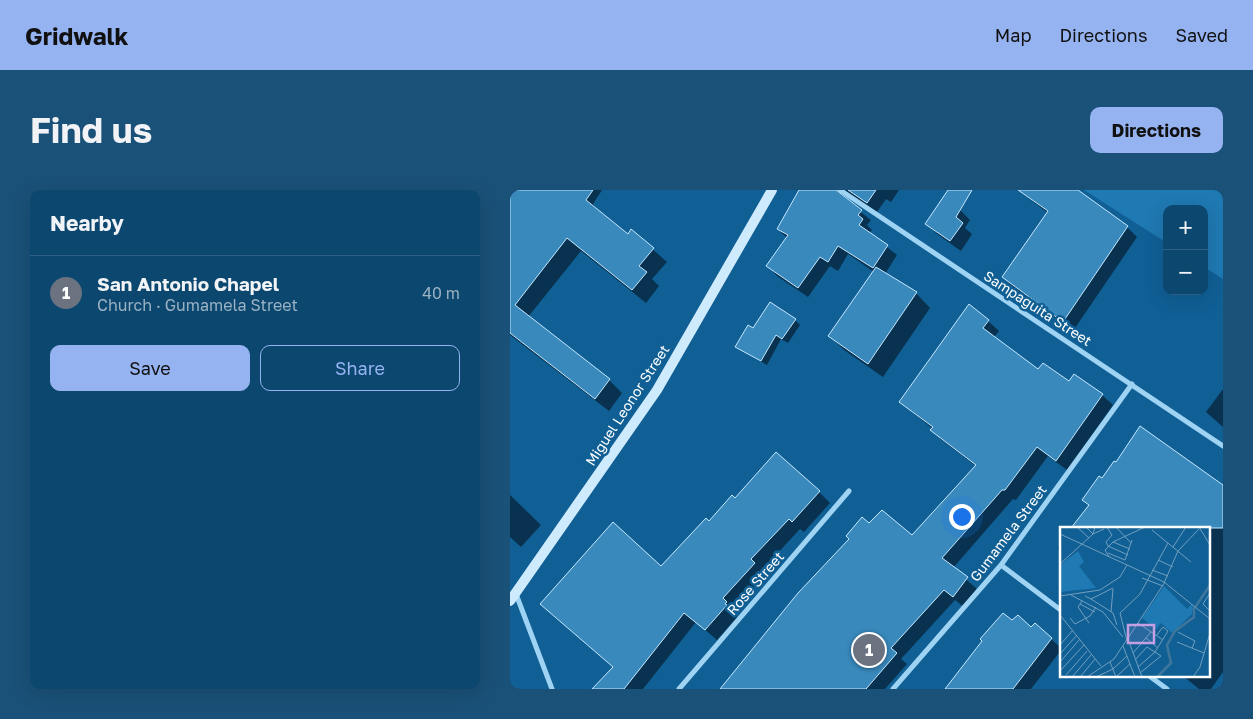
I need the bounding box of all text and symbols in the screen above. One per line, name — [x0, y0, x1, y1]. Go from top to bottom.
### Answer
text: Gridwalk — [25, 21, 129, 50]
text: Map — [995, 24, 1031, 46]
text: Directions — [1059, 24, 1147, 46]
text: Saved — [1175, 24, 1228, 46]
button: Directions — [1090, 107, 1223, 153]
text: Find us — [30, 109, 152, 151]
map controls — [1163, 205, 1208, 295]
button: + — [1163, 205, 1208, 250]
text: Nearby — [50, 210, 124, 236]
button: − — [1163, 250, 1208, 295]
street label: Sampaguita Street — [981, 267, 1095, 349]
text: San Antonio Chapel — [97, 272, 279, 295]
text: 1 — [62, 283, 70, 303]
text: 40 m — [422, 283, 460, 303]
text: Church · Gumamela Street — [97, 295, 298, 315]
street label: Miguel Leonor Street — [582, 341, 672, 469]
button: Save — [50, 345, 250, 391]
button: Share — [260, 345, 460, 391]
street label: Gumamela Street — [966, 481, 1050, 585]
your location — [949, 504, 975, 530]
inset map — [1060, 527, 1210, 677]
street label: Rose Street — [723, 548, 787, 618]
pin: 1 — [853, 631, 885, 669]

